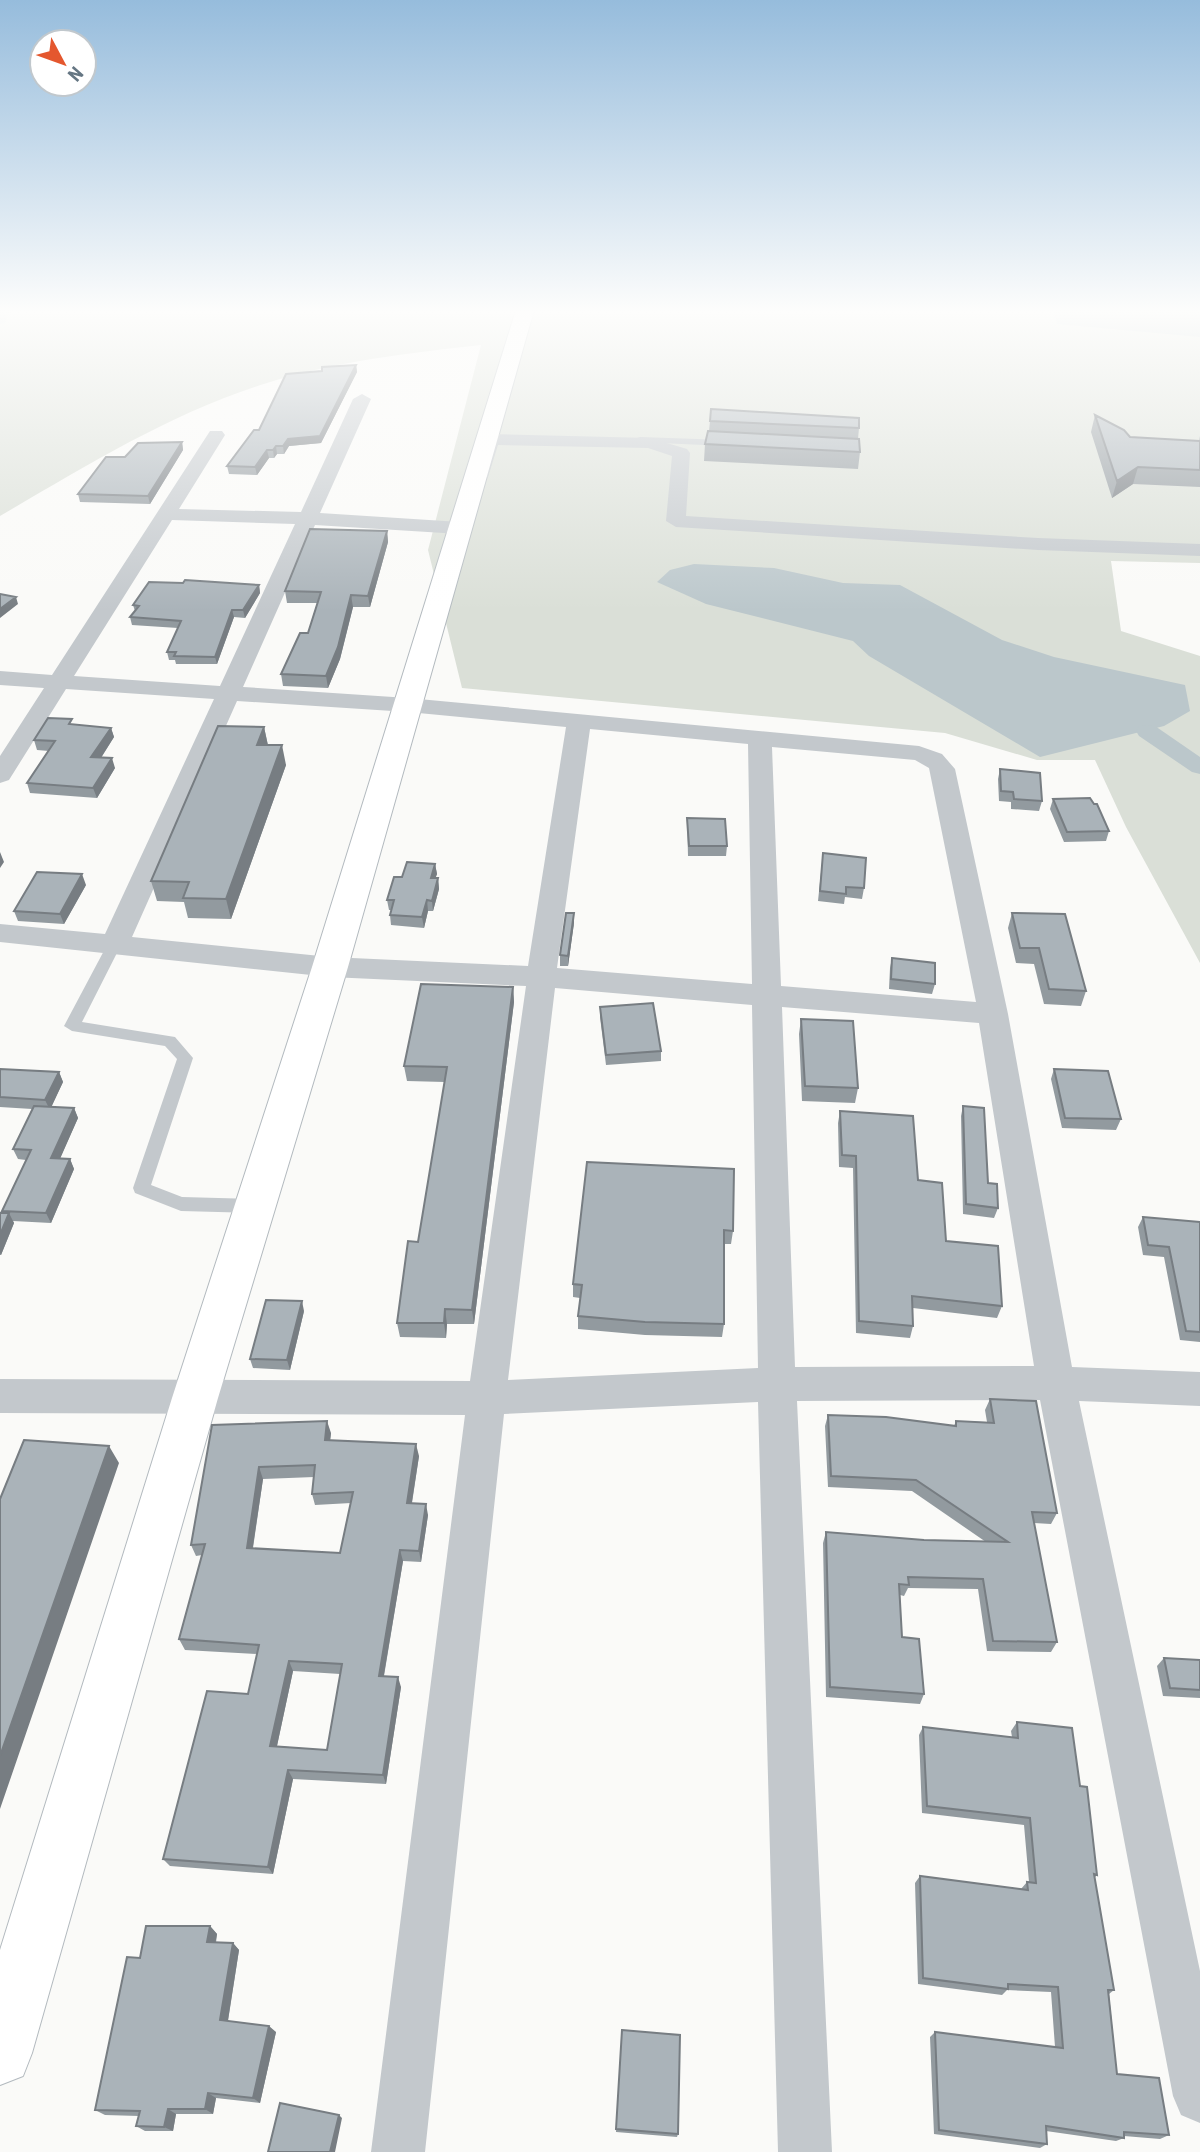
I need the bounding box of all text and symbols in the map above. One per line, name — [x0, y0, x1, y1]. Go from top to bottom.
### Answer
north arrow — [28, 28, 98, 98]
text: N — [63, 62, 88, 86]

